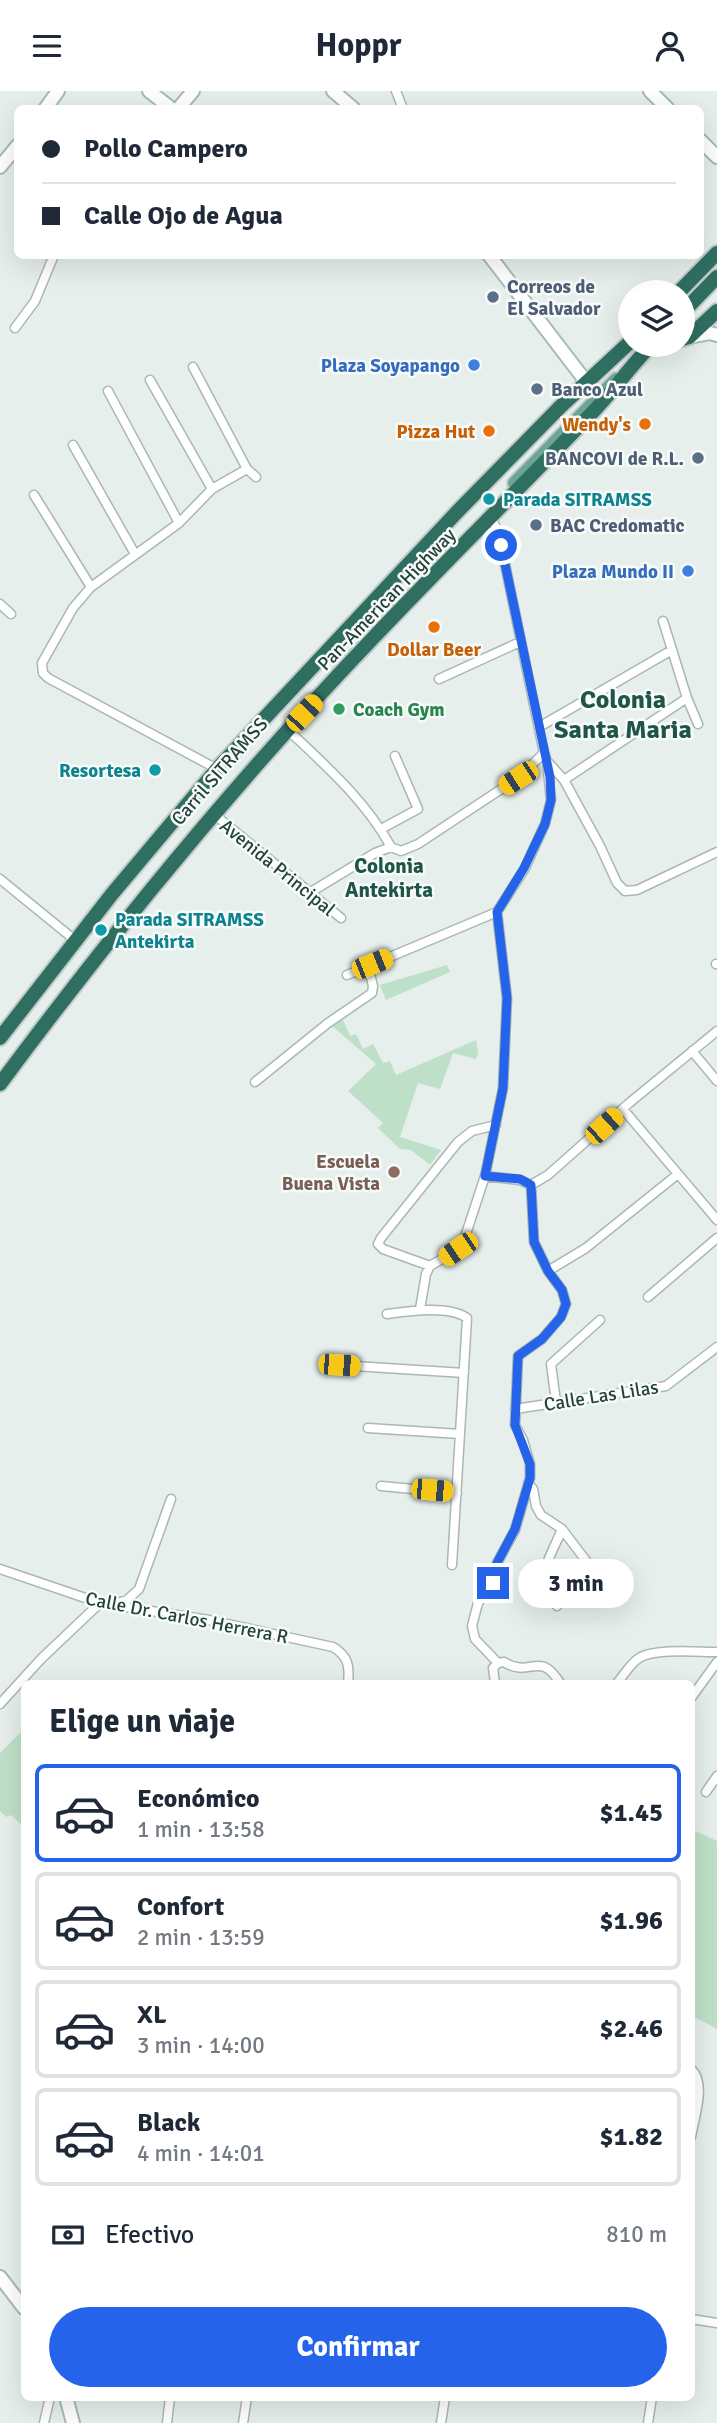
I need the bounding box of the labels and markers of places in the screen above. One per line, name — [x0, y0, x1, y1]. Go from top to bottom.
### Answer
place label: Correos de El Salvador — [507, 275, 601, 321]
marker: Correos de El Salvador — [485, 289, 501, 305]
place label: Plaza Soyapango — [321, 354, 460, 378]
marker: Plaza Soyapango — [466, 357, 482, 373]
place label: Banco Azul — [551, 378, 643, 402]
marker: Banco Azul — [529, 381, 545, 397]
place label: Wendy's — [562, 413, 631, 437]
marker: Wendy's — [637, 416, 653, 432]
place label: Pizza Hut — [397, 420, 475, 444]
marker: Pizza Hut — [481, 423, 497, 439]
place label: BANCOVI de R.L. — [545, 447, 684, 471]
marker: BANCOVI de R.L. — [690, 450, 706, 466]
place label: Parada SITRAMSS — [503, 488, 652, 512]
marker: Parada SITRAMSS — [481, 491, 497, 507]
place label: BAC Credomatic — [550, 514, 685, 538]
marker: BAC Credomatic — [528, 517, 544, 533]
place label: Plaza Mundo II — [552, 560, 674, 584]
marker: Plaza Mundo II — [680, 563, 696, 579]
marker: Dollar Beer — [426, 619, 442, 635]
place label: Dollar Beer — [387, 638, 481, 662]
place label: Coach Gym — [353, 698, 445, 722]
marker: Coach Gym — [331, 701, 347, 717]
place label: Resortesa — [59, 759, 141, 783]
marker: Resortesa — [147, 762, 163, 778]
place label: Parada SITRAMSS Antekirta — [115, 908, 264, 954]
marker: Parada SITRAMSS Antekirta — [93, 922, 109, 938]
place label: Escuela Buena Vista — [282, 1150, 380, 1196]
marker: Escuela Buena Vista — [386, 1164, 402, 1180]

